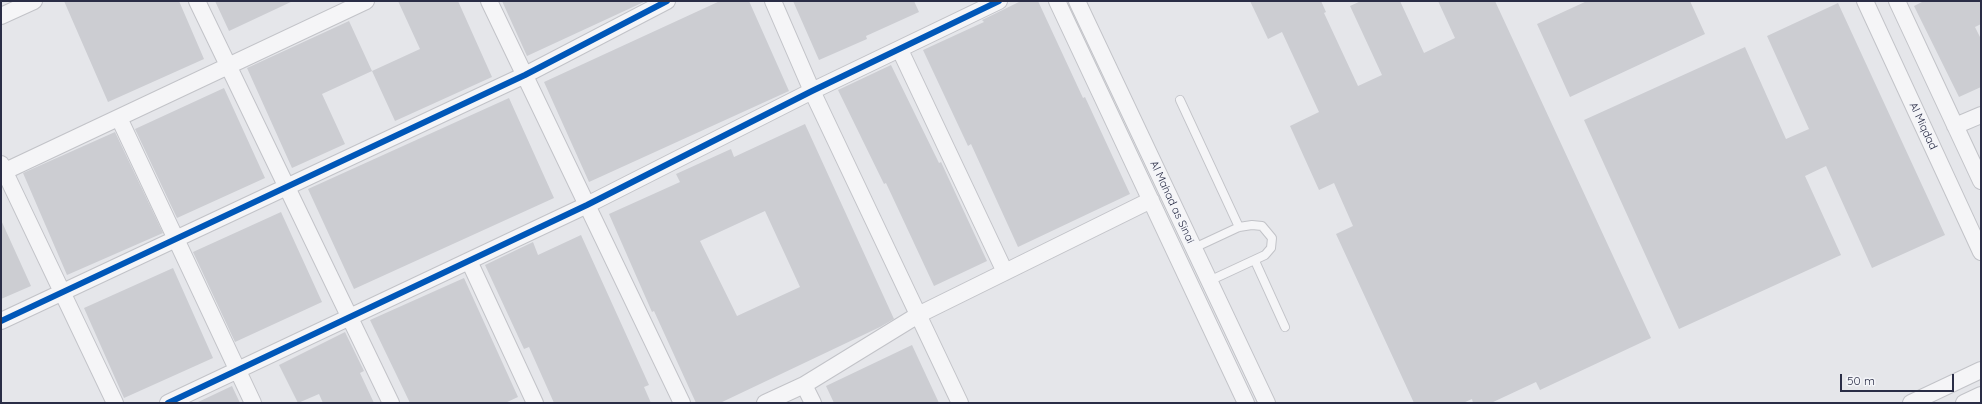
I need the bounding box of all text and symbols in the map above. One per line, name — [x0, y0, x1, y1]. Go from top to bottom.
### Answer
street label: Al Miqdad — [1906, 100, 1940, 152]
street label: Al Mahad as Sinai — [1147, 159, 1197, 245]
scale bar — [1842, 366, 1956, 392]
text: 50 m — [1847, 373, 1875, 388]

